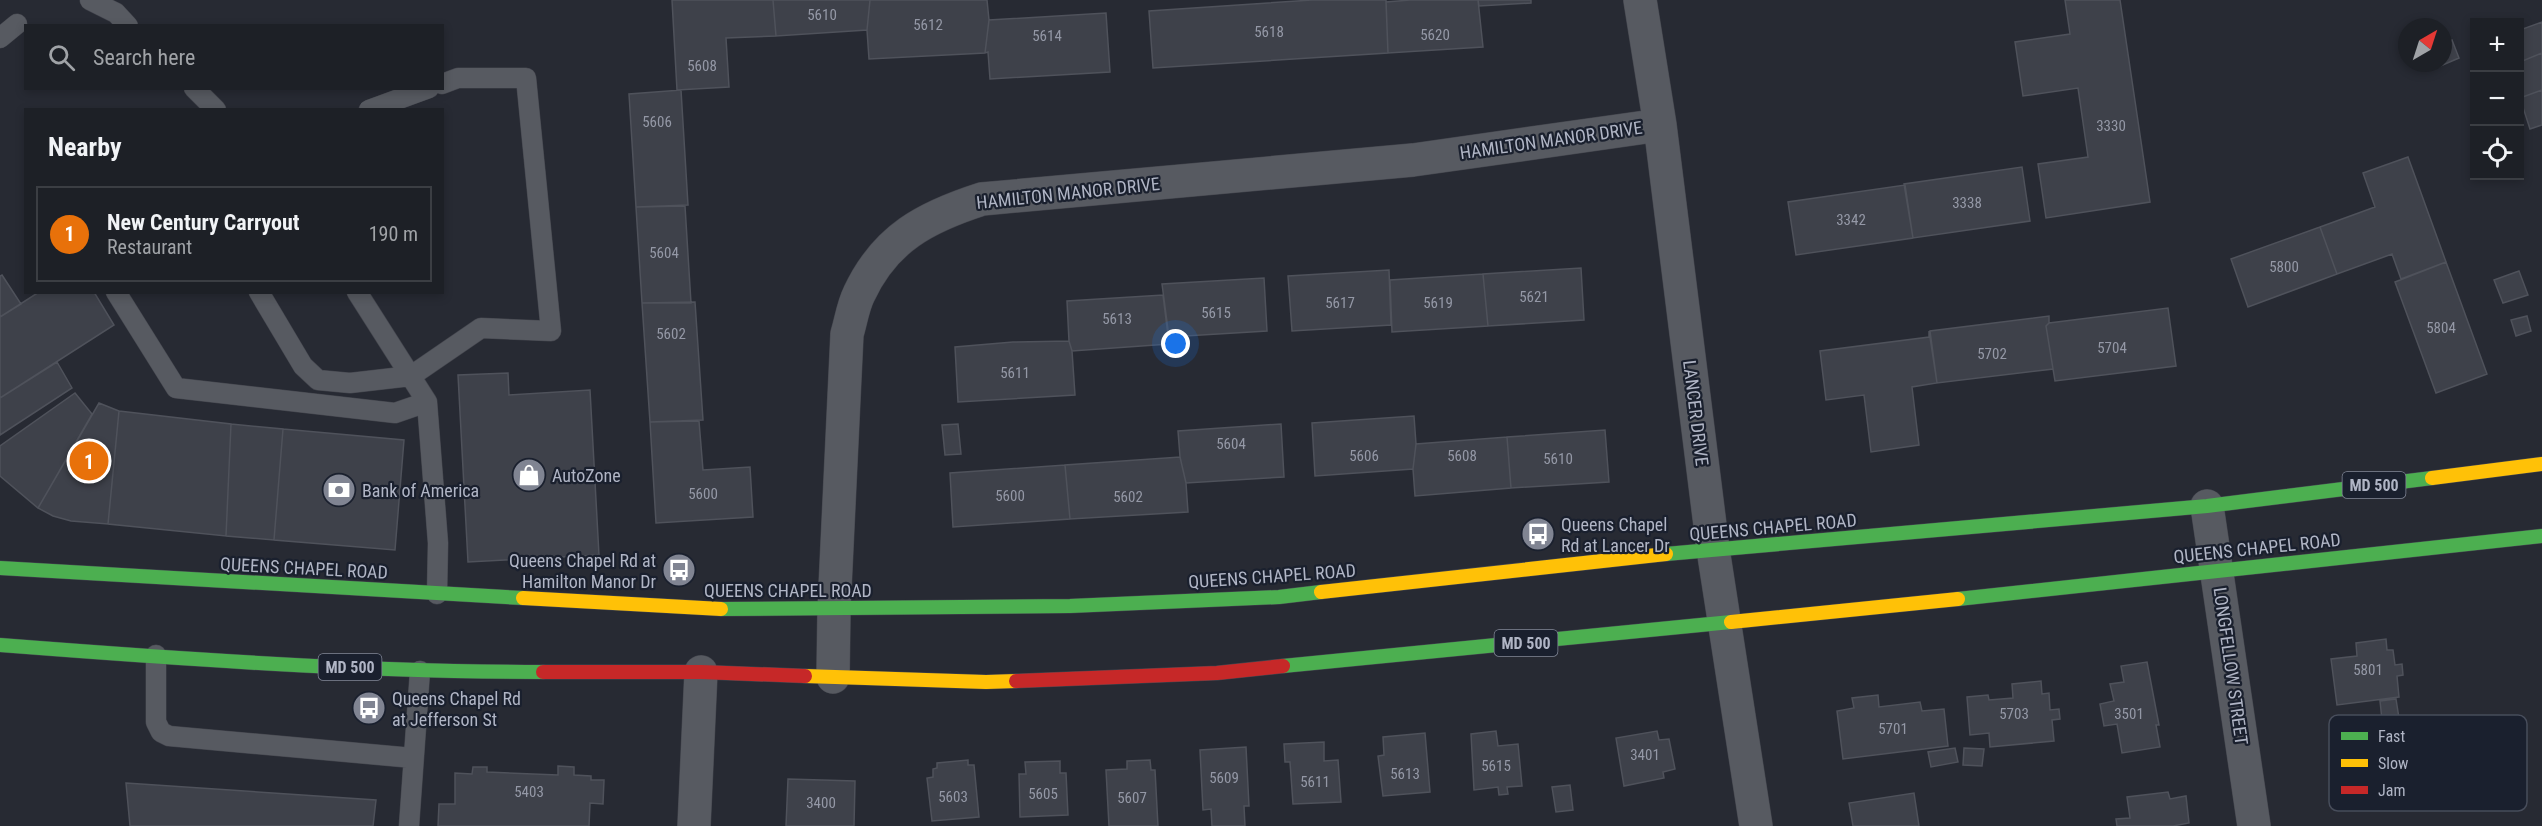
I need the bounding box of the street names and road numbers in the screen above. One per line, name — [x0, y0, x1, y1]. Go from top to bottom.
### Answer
street label: HAMILTON MANOR DRIVE — [1458, 117, 1644, 163]
street label: HAMILTON MANOR DRIVE — [975, 173, 1161, 213]
street label: LANCER DRIVE — [1679, 359, 1713, 467]
road number: MD 500 — [2342, 472, 2406, 498]
street label: QUEENS CHAPEL ROAD — [1688, 509, 1858, 545]
street label: QUEENS CHAPEL ROAD — [2172, 529, 2342, 567]
street label: QUEENS CHAPEL ROAD — [220, 553, 388, 583]
street label: QUEENS CHAPEL ROAD — [1188, 560, 1356, 592]
street label: QUEENS CHAPEL ROAD — [704, 580, 872, 601]
street label: LONGFELLOW STREET — [2210, 586, 2252, 746]
road number: MD 500 — [1494, 630, 1558, 656]
road number: MD 500 — [318, 654, 382, 680]

